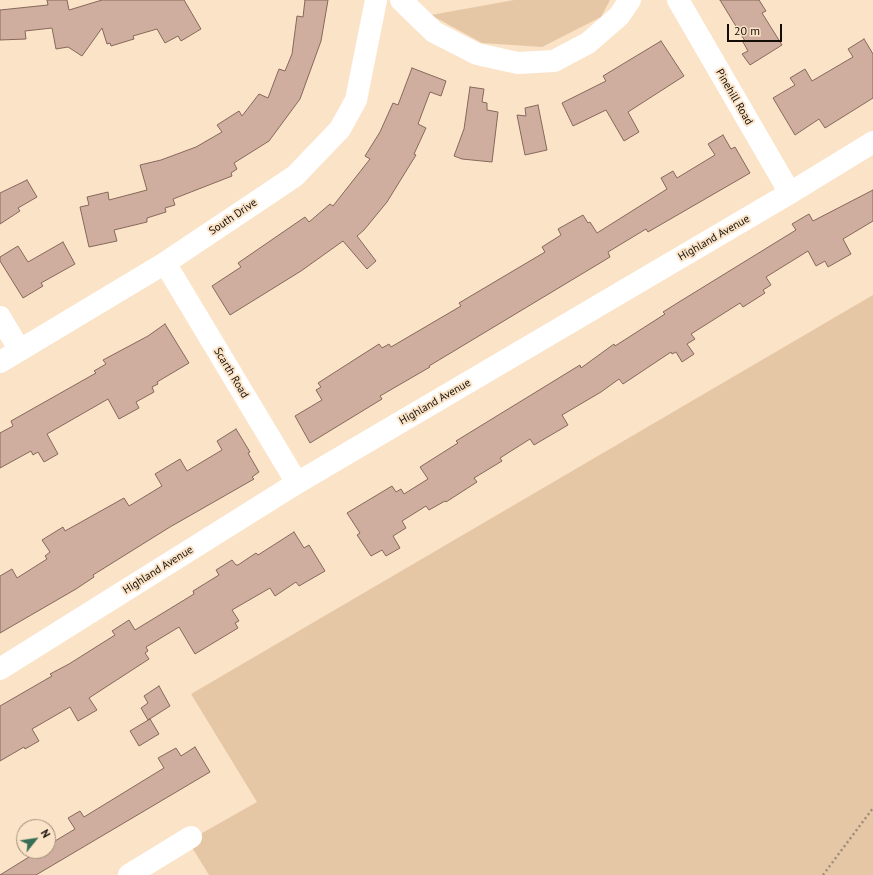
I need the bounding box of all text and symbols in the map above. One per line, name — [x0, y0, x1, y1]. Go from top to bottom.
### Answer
scale bar — [729, 16, 784, 42]
text: 20 m — [734, 23, 760, 38]
street label: Pinehill Road — [713, 67, 755, 127]
street label: South Drive — [207, 196, 259, 238]
street label: Highland Avenue — [676, 212, 752, 264]
street label: Scarth Road — [211, 345, 251, 401]
street label: Highland Avenue — [397, 376, 473, 428]
street label: Highland Avenue — [121, 543, 195, 597]
north arrow — [16, 819, 56, 859]
text: N — [38, 827, 53, 840]

